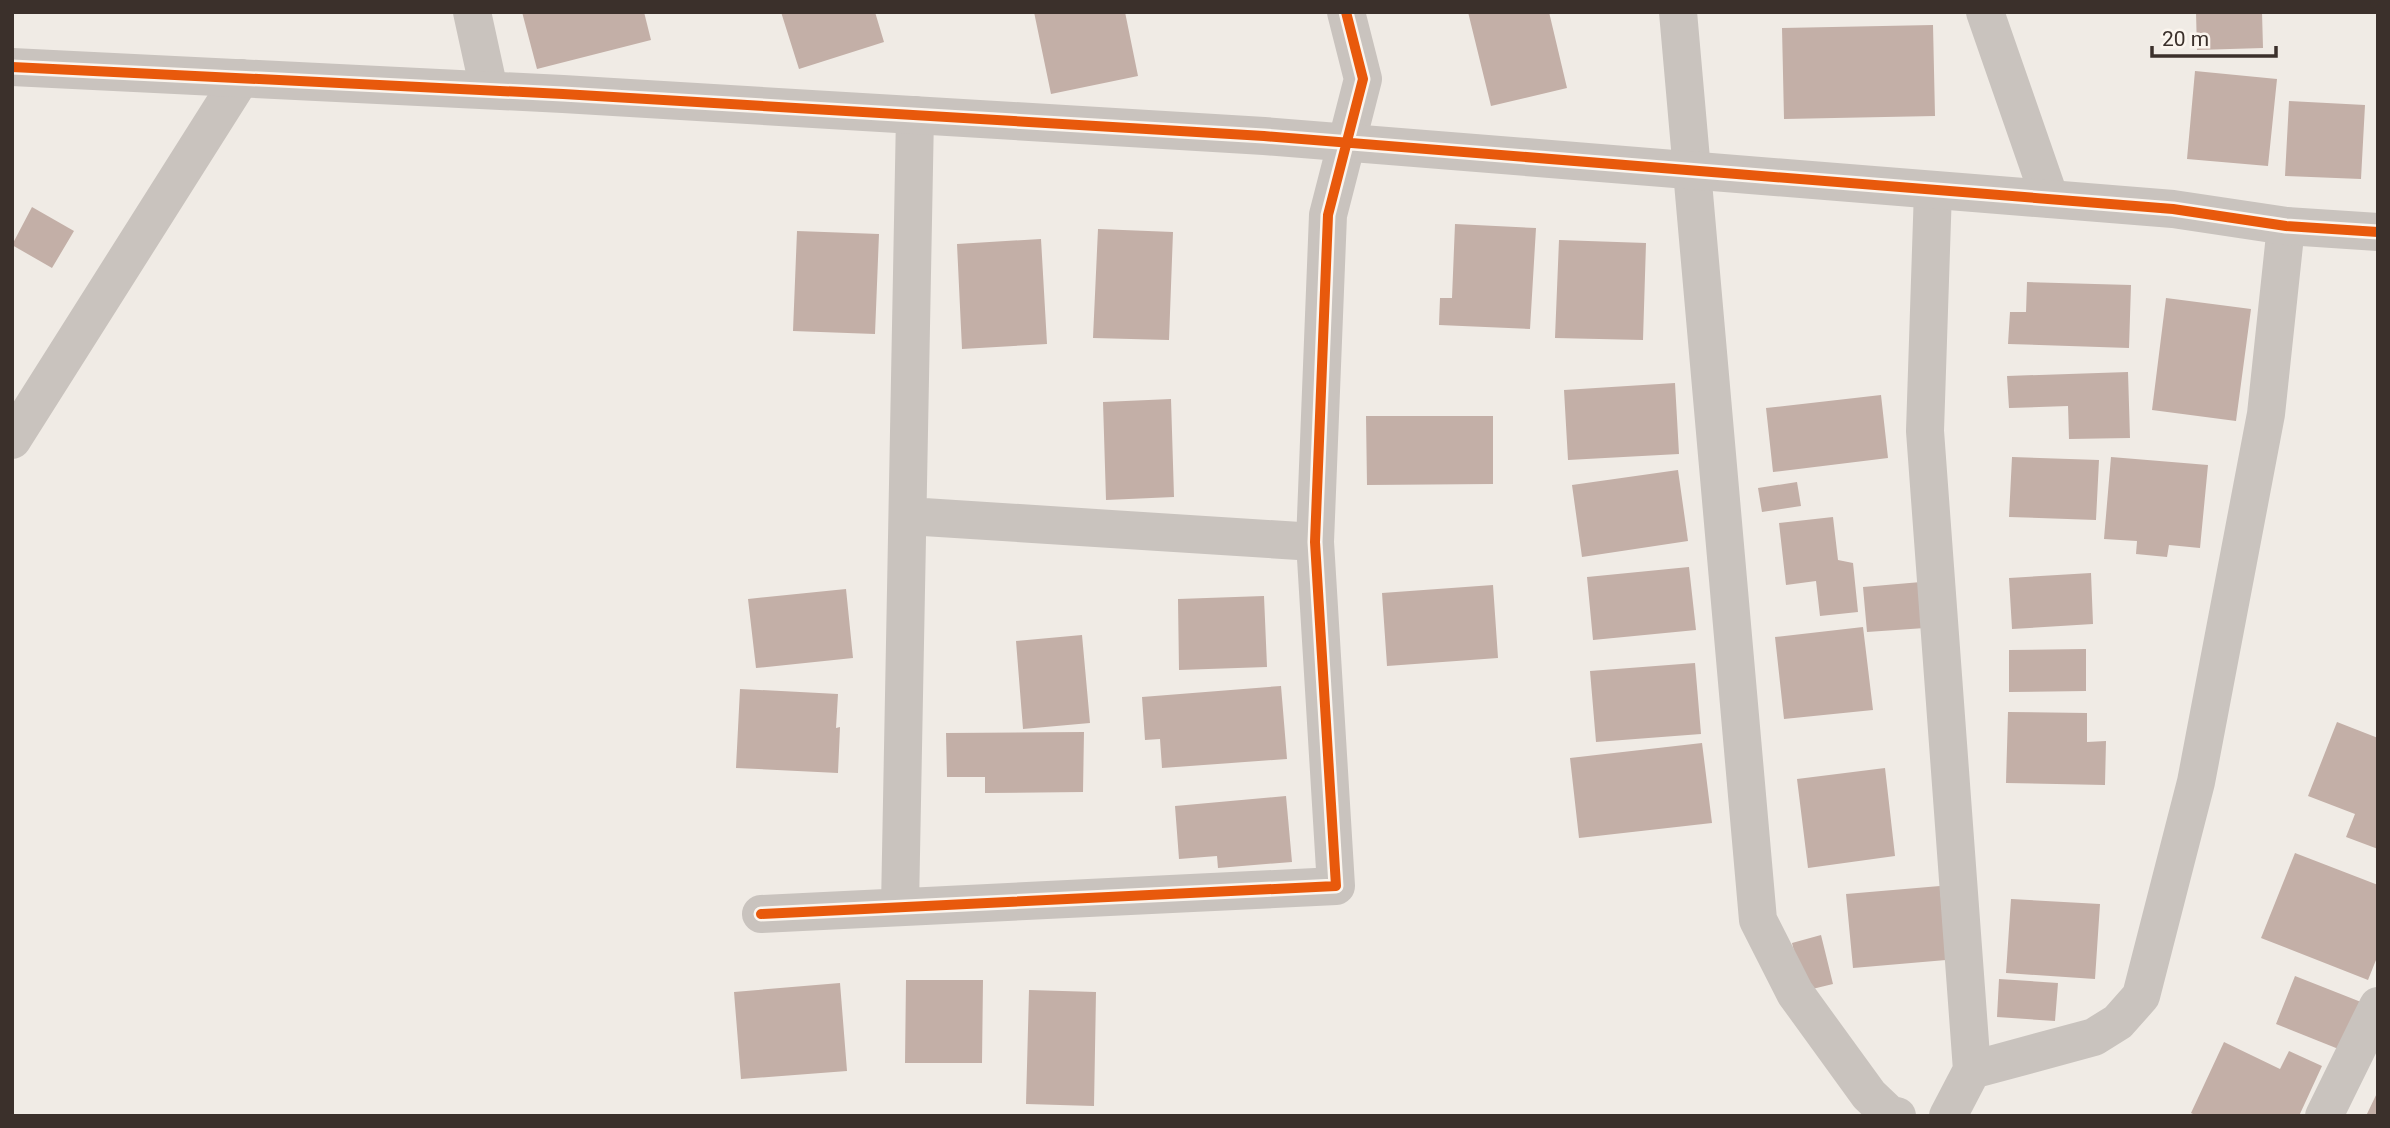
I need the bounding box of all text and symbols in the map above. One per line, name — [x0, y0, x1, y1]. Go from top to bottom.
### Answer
scale bar — [2152, 14, 2276, 58]
text: 20 m — [2162, 27, 2209, 51]

